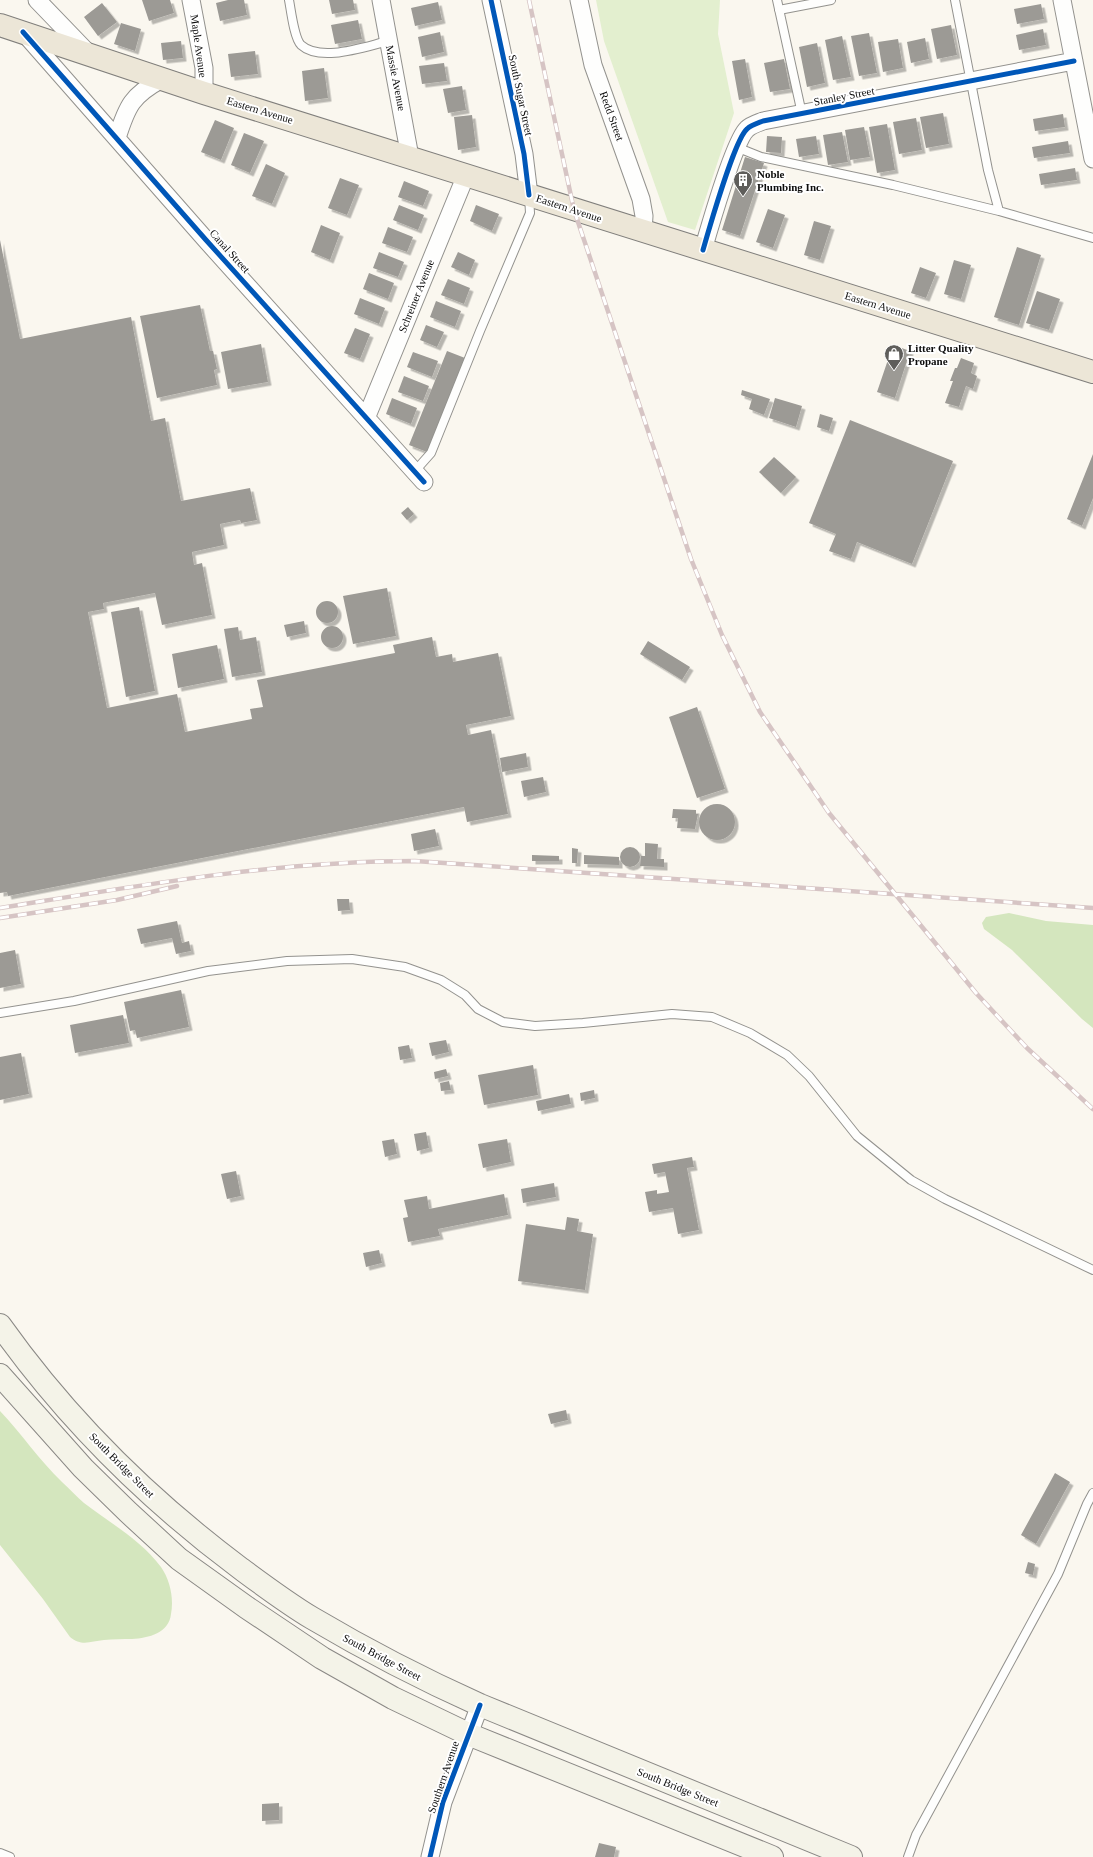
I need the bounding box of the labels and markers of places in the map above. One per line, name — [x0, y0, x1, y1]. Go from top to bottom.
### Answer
place label: Noble Plumbing Inc. — [757, 168, 824, 193]
building icon: Noble Plumbing Inc. — [732, 169, 754, 197]
place label: Litter Quality Propane — [908, 342, 974, 367]
shop icon: Litter Quality Propane — [883, 343, 905, 371]

